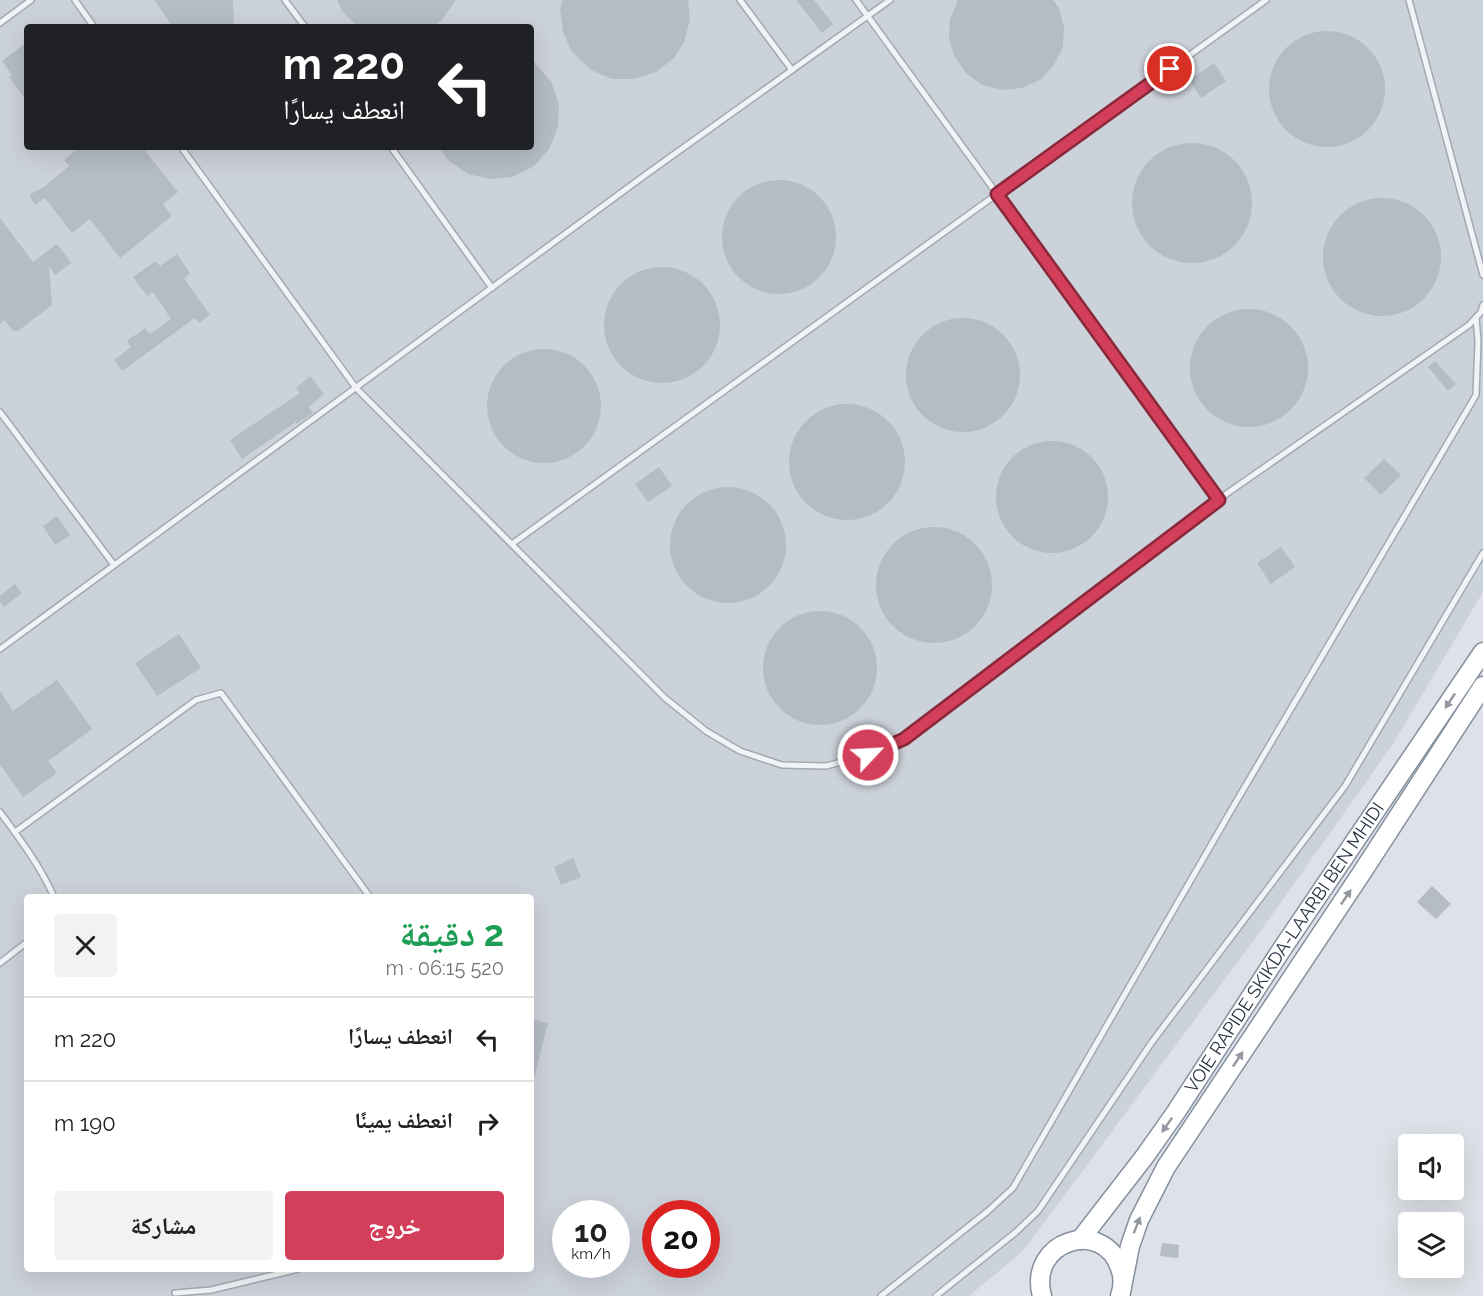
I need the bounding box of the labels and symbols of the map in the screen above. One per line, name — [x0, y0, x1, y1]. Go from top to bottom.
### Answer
pin — [1144, 43, 1195, 94]
one-way arrow — [1445, 692, 1456, 709]
position arrow — [836, 723, 900, 787]
street label: VOIE RAPIDE SKIKDA-LAARBI BEN MHIDI — [1180, 798, 1388, 1097]
one-way arrow — [1340, 889, 1352, 905]
one-way arrow — [1232, 1051, 1244, 1067]
one-way arrow — [1161, 1116, 1173, 1132]
speed limit sign: 20 — [642, 1200, 720, 1278]
one-way arrow — [1133, 1216, 1142, 1234]

